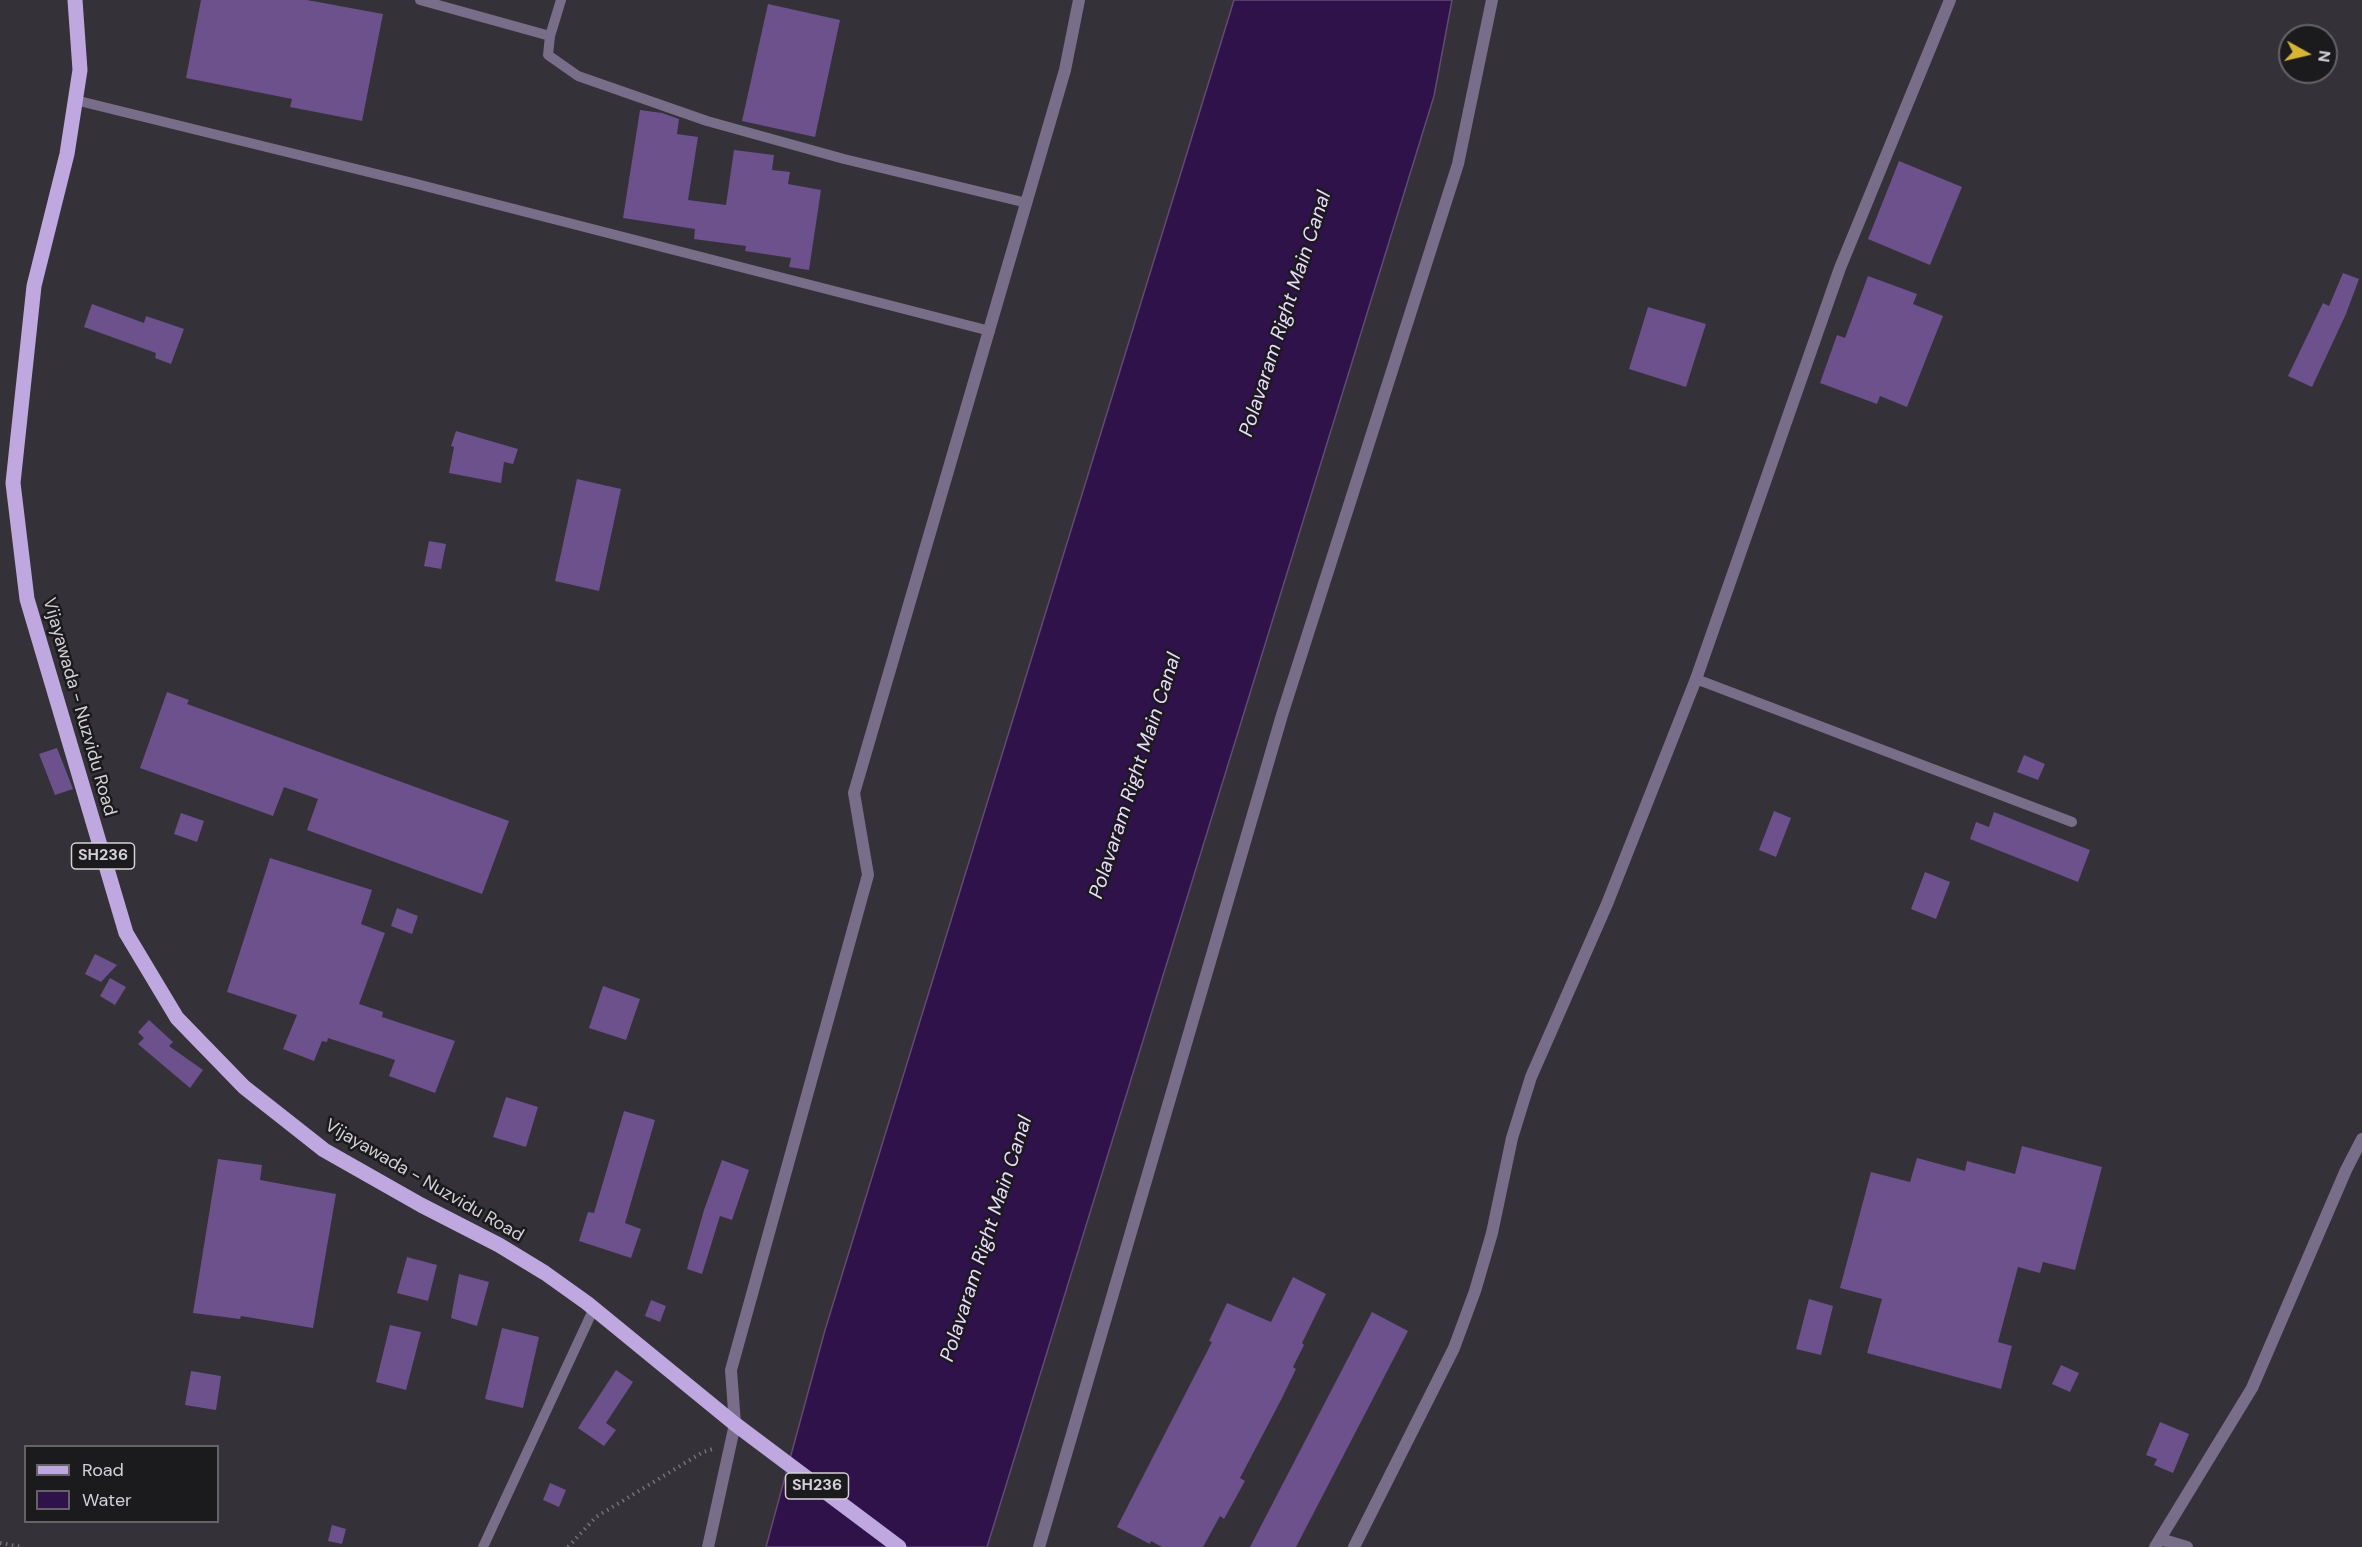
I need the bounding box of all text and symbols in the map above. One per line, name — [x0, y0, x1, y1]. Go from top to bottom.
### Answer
north arrow — [2278, 24, 2338, 84]
text: N — [2313, 49, 2336, 64]
water label: Polavaram Right Main Canal — [1235, 188, 1337, 440]
street label: Vijayawada - Nuzvidu Road — [37, 595, 121, 819]
water label: Polavaram Right Main Canal — [1085, 650, 1187, 902]
road number: SH236 — [72, 843, 134, 869]
water label: Polavaram Right Main Canal — [936, 1113, 1038, 1365]
street label: Vijayawada - Nuzvidu Road — [321, 1115, 527, 1247]
legend — [24, 1445, 219, 1523]
text: Road — [82, 1458, 124, 1482]
road number: SH236 — [786, 1473, 848, 1499]
text: Water — [82, 1488, 132, 1512]

